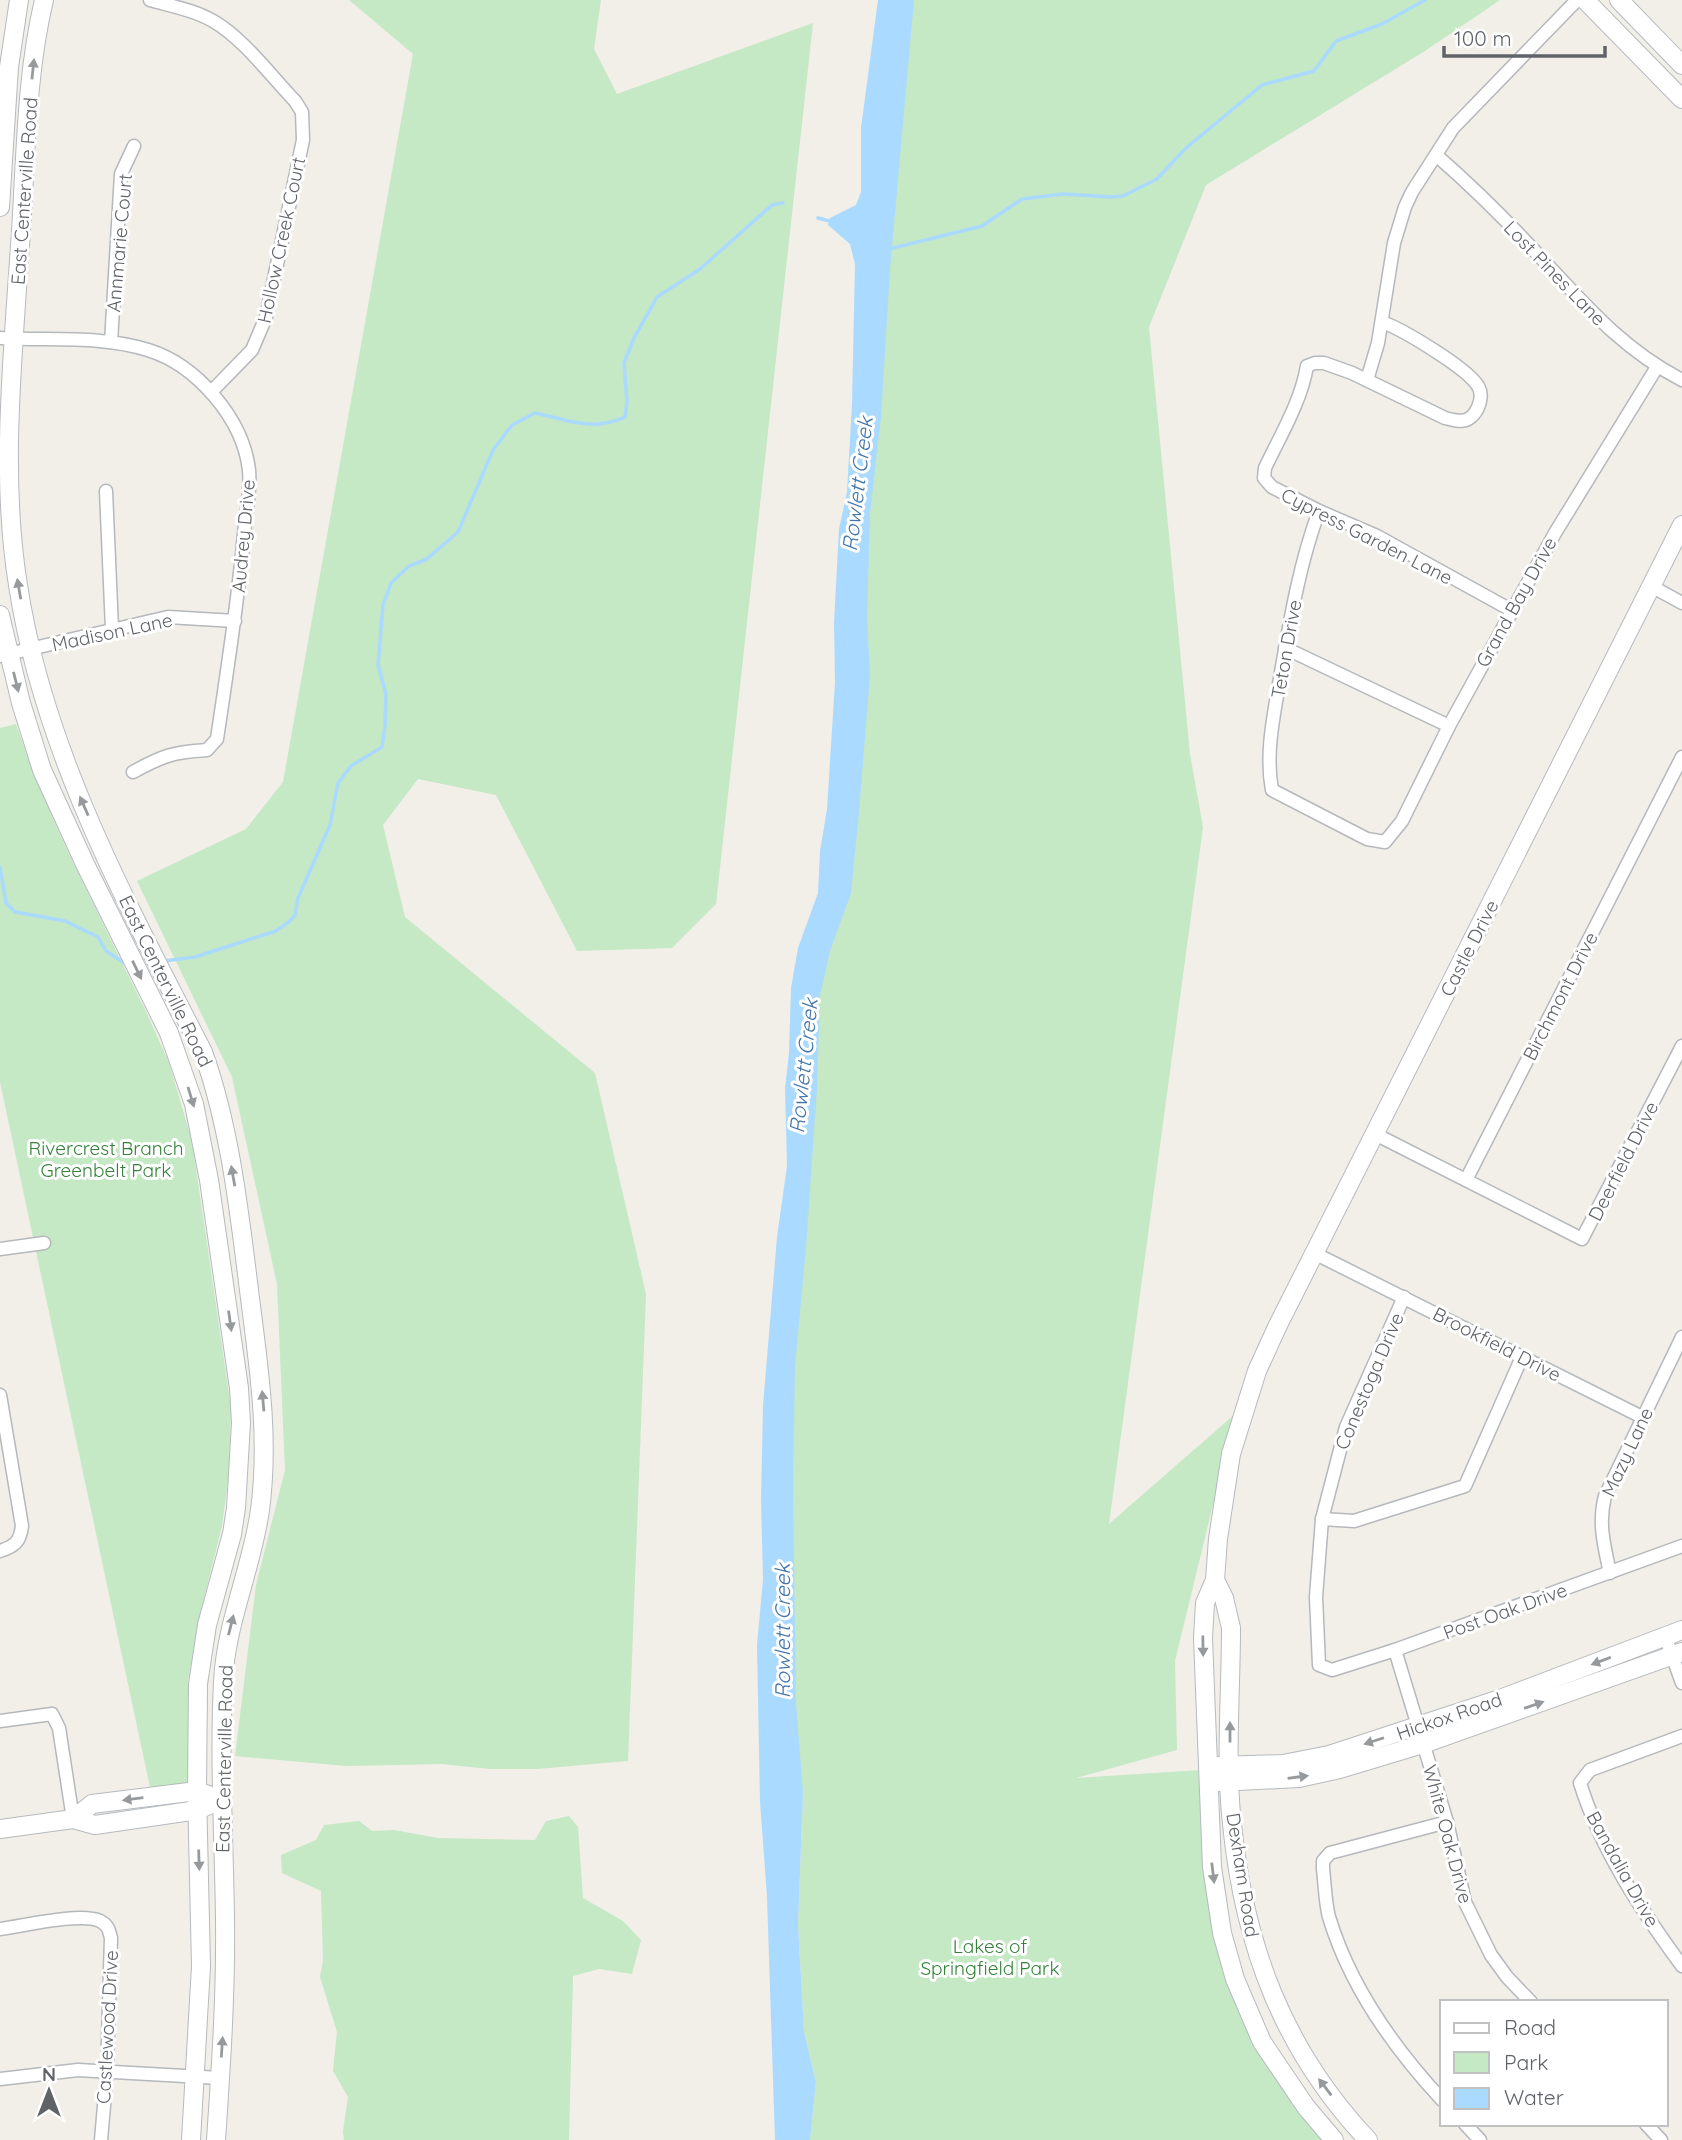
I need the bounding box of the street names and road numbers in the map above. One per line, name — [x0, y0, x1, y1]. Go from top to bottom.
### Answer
street label: East Centerville Road — [5, 96, 43, 286]
street label: Hollow Creek Court — [252, 155, 310, 325]
street label: Annmarie Court — [101, 173, 137, 313]
street label: Lost Pines Lane — [1499, 216, 1611, 330]
street label: Audrey Drive — [226, 478, 260, 594]
street label: Cypress Garden Lane — [1277, 482, 1457, 590]
street label: Grand Bay Drive — [1470, 533, 1562, 671]
street label: Teton Drive — [1266, 598, 1306, 700]
street label: Madison Lane — [49, 608, 175, 656]
street label: East Centerville Road — [114, 891, 218, 1071]
street label: Castle Drive — [1434, 896, 1504, 1000]
street label: Birchmont Drive — [1517, 928, 1603, 1064]
street label: Deerfield Drive — [1583, 1097, 1663, 1225]
street label: Brookfield Drive — [1429, 1301, 1565, 1387]
street label: Conestoga Drive — [1329, 1309, 1409, 1453]
street label: Mazy Lane — [1596, 1404, 1658, 1500]
street label: Post Oak Drive — [1440, 1577, 1570, 1645]
street label: East Centerville Road — [210, 1665, 238, 1853]
street label: Hickox Road — [1393, 1687, 1505, 1745]
street label: White Oak Drive — [1418, 1762, 1478, 1906]
street label: Bandalia Drive — [1581, 1807, 1665, 1931]
street label: Dexham Road — [1221, 1811, 1265, 1939]
street label: Castlewood Drive — [91, 1950, 123, 2104]

